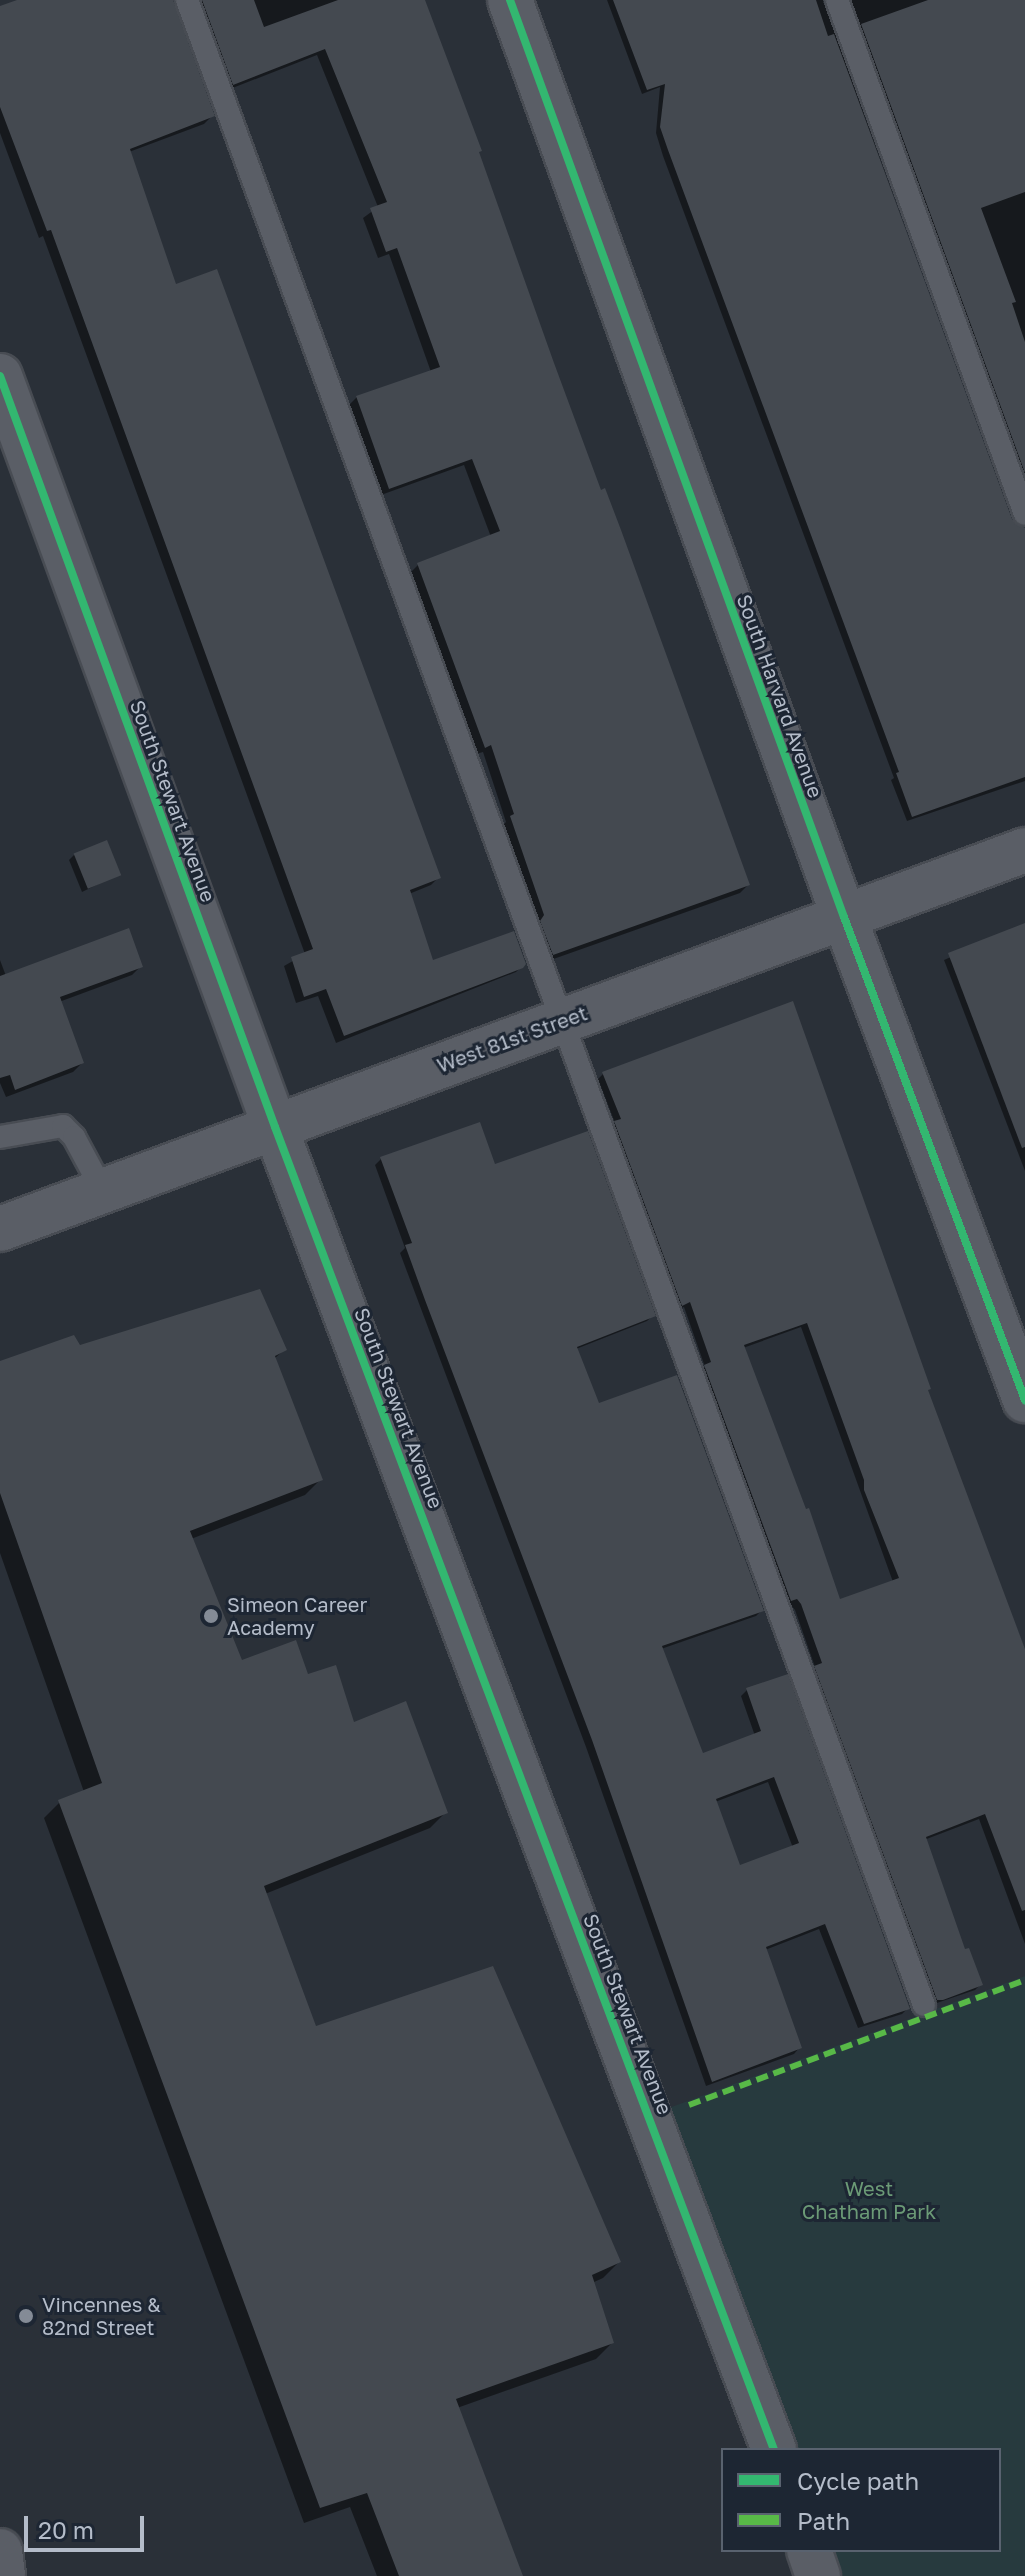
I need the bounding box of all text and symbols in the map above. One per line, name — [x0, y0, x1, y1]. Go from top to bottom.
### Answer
street label: South Harvard Avenue — [732, 591, 828, 801]
street label: South Stewart Avenue — [125, 697, 221, 905]
street label: West 81st Street — [434, 1001, 590, 1077]
street label: South Stewart Avenue — [350, 1304, 448, 1512]
place label: Simeon Career Academy — [227, 1592, 367, 1639]
marker: Simeon Career Academy — [202, 1607, 220, 1625]
street label: South Stewart Avenue — [579, 1910, 677, 2118]
park label: West Chatham Park — [802, 2177, 936, 2224]
place label: Vincennes & 82nd Street — [42, 2292, 161, 2339]
marker: Vincennes & 82nd Street — [17, 2307, 35, 2325]
legend — [721, 2448, 1001, 2552]
text: Cycle path — [797, 2466, 919, 2495]
scale bar — [28, 2500, 148, 2550]
text: Path — [797, 2506, 850, 2535]
text: 20 m — [38, 2515, 94, 2544]

